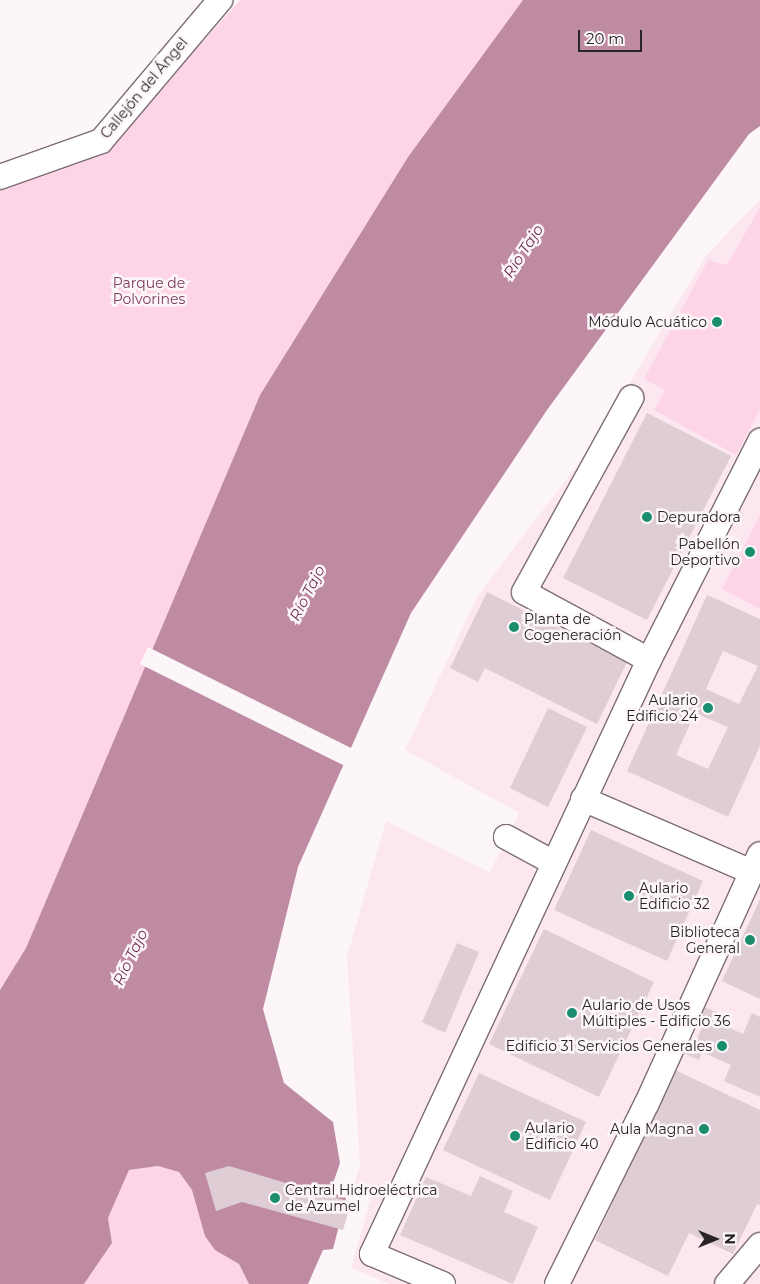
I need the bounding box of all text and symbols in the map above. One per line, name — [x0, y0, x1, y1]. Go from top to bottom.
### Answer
scale bar — [580, 20, 644, 52]
text: 20 m — [586, 29, 624, 48]
street label: Callejón del Ángel — [97, 34, 191, 142]
water label: Río Tajo — [499, 221, 547, 281]
park label: Parque de Polvorines — [113, 275, 185, 308]
place label: Módulo Acuático — [588, 314, 707, 330]
marker: Módulo Acuático — [711, 316, 723, 328]
place label: Depuradora — [657, 509, 741, 525]
marker: Depuradora — [641, 511, 653, 523]
place label: Pabellón Deportivo — [670, 536, 740, 568]
marker: Pabellón Deportivo — [744, 546, 756, 558]
water label: Río Tajo — [285, 562, 329, 624]
place label: Planta de Cogeneración — [524, 611, 621, 644]
marker: Planta de Cogeneración — [508, 621, 520, 633]
place label: Aulario Edificio 24 — [626, 692, 698, 724]
marker: Aulario Edificio 24 — [702, 702, 714, 714]
place label: Aulario Edificio 32 — [639, 880, 710, 912]
marker: Aulario Edificio 32 — [623, 890, 635, 902]
place label: Biblioteca General — [670, 924, 740, 956]
water label: Río Tajo — [109, 926, 151, 988]
marker: Biblioteca General — [744, 934, 756, 946]
place label: Aulario de Usos Múltiples - Edificio 36 — [582, 997, 730, 1030]
marker: Aulario de Usos Múltiples - Edificio 36 — [566, 1007, 578, 1019]
place label: Edificio 31 Servicios Generales — [506, 1038, 712, 1054]
marker: Edificio 31 Servicios Generales — [716, 1040, 728, 1052]
place label: Aulario Edificio 40 — [525, 1120, 598, 1152]
place label: Aula Magna — [610, 1121, 694, 1137]
marker: Aula Magna — [698, 1123, 710, 1135]
marker: Aulario Edificio 40 — [509, 1130, 521, 1142]
place label: Central Hidroeléctrica de Azumel — [285, 1182, 438, 1214]
marker: Central Hidroeléctrica de Azumel — [269, 1192, 281, 1204]
north arrow — [690, 1214, 740, 1264]
text: N — [721, 1233, 739, 1245]

